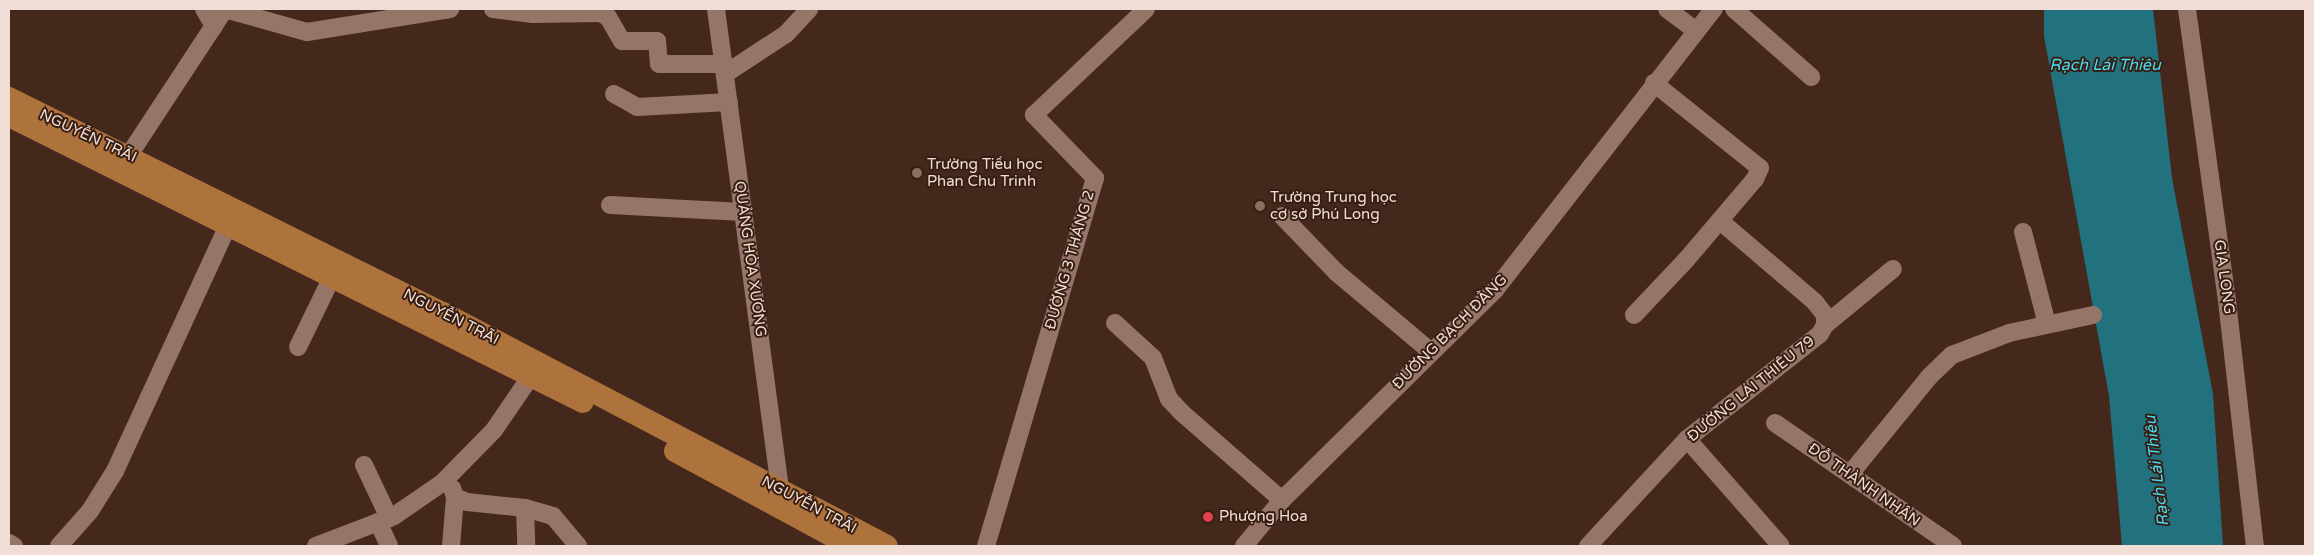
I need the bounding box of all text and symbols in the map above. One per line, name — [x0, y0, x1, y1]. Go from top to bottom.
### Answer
water label: Rạch Lái Thiêu — [2049, 55, 2161, 75]
street label: NGUYỄN TRÃI — [37, 106, 139, 166]
place label: Trường Tiểu học Phan Chu Trinh — [927, 155, 1042, 190]
marker: Trường Tiểu học Phan Chu Trinh — [911, 167, 923, 179]
street label: QUẢNG HÒA XƯƠNG — [730, 180, 770, 338]
street label: ĐƯỜNG 3 THÁNG 2 — [1042, 188, 1098, 332]
place label: Trường Trung học cơ sở Phú Long — [1270, 188, 1397, 223]
marker: Trường Trung học cơ sở Phú Long — [1254, 200, 1266, 212]
street label: GIA LONG — [2210, 239, 2238, 315]
street label: ĐƯỜNG BẠCH ĐẰNG — [1389, 271, 1511, 393]
street label: NGUYỄN TRÃI — [400, 285, 502, 349]
street label: ĐƯỜNG LÁI THIÊU 79 — [1684, 332, 1818, 446]
water label: Rạch Lái Thiêu — [2141, 415, 2173, 527]
street label: ĐỖ THÀNH NHÂN — [1804, 440, 1924, 530]
street label: NGUYỄN TRÃI — [758, 472, 860, 538]
place label: Phượng Hoa — [1219, 508, 1308, 526]
marker: Phượng Hoa — [1201, 510, 1215, 524]

